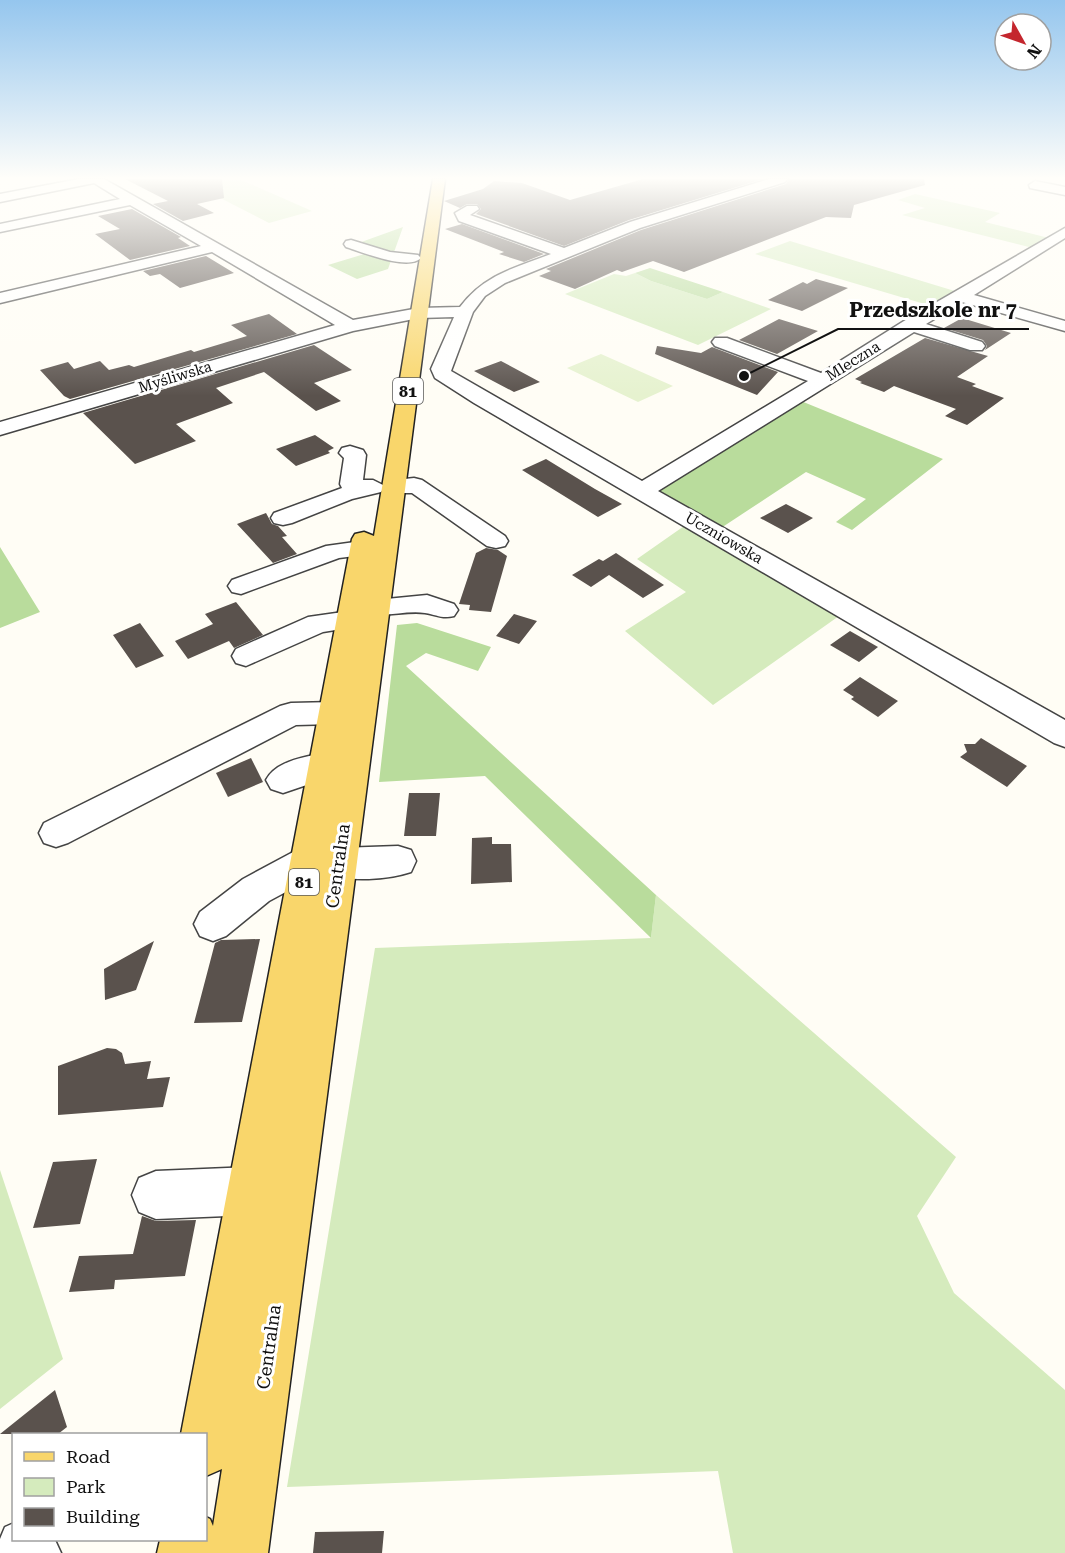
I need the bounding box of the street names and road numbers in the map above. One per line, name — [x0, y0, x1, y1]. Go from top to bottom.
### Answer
street label: Mleczna — [823, 337, 883, 385]
street label: Myśliwska — [136, 357, 214, 397]
road number: 81 — [393, 378, 423, 404]
street label: Uczniowska — [682, 508, 766, 568]
street label: Centralna — [321, 822, 354, 910]
road number: 81 — [289, 869, 319, 895]
street label: Centralna — [252, 1303, 285, 1391]

